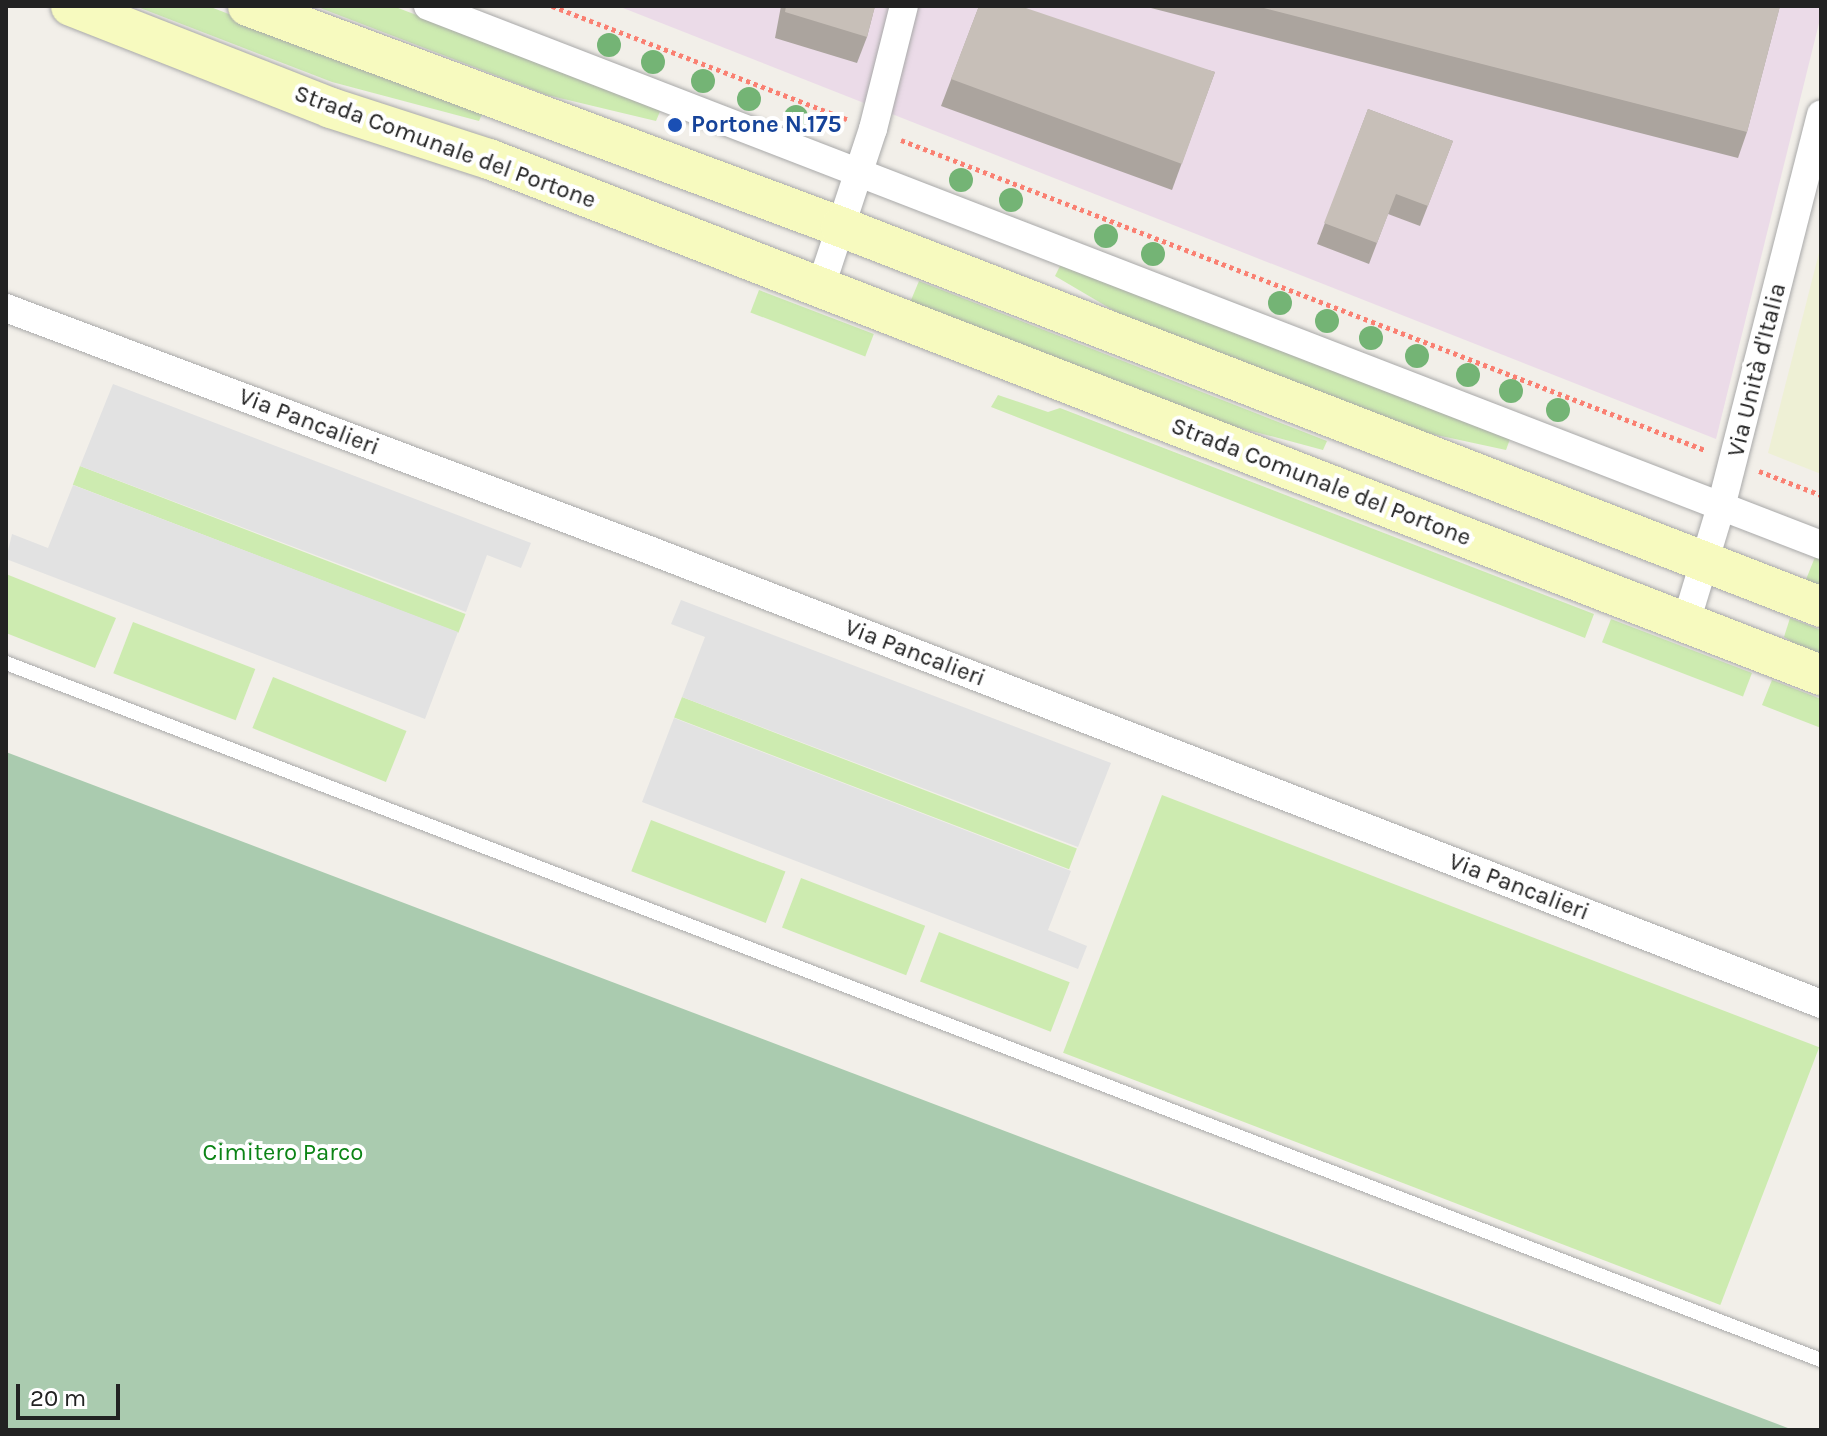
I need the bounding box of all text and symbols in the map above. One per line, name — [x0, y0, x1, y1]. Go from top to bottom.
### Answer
street label: Strada Comunale del Portone — [290, 79, 600, 215]
place label: Portone N.175 — [691, 111, 842, 139]
marker: Portone N.175 — [666, 116, 684, 134]
street label: Via Unità d'Italia — [1721, 280, 1793, 460]
street label: Via Pancalieri — [235, 382, 383, 462]
street label: Strada Comunale del Portone — [1167, 411, 1475, 553]
street label: Via Pancalieri — [841, 613, 989, 693]
street label: Via Pancalieri — [1445, 847, 1593, 927]
park label: Cimitero Parco — [203, 1139, 363, 1167]
scale bar — [20, 1368, 124, 1418]
text: 20 m — [30, 1384, 86, 1412]

